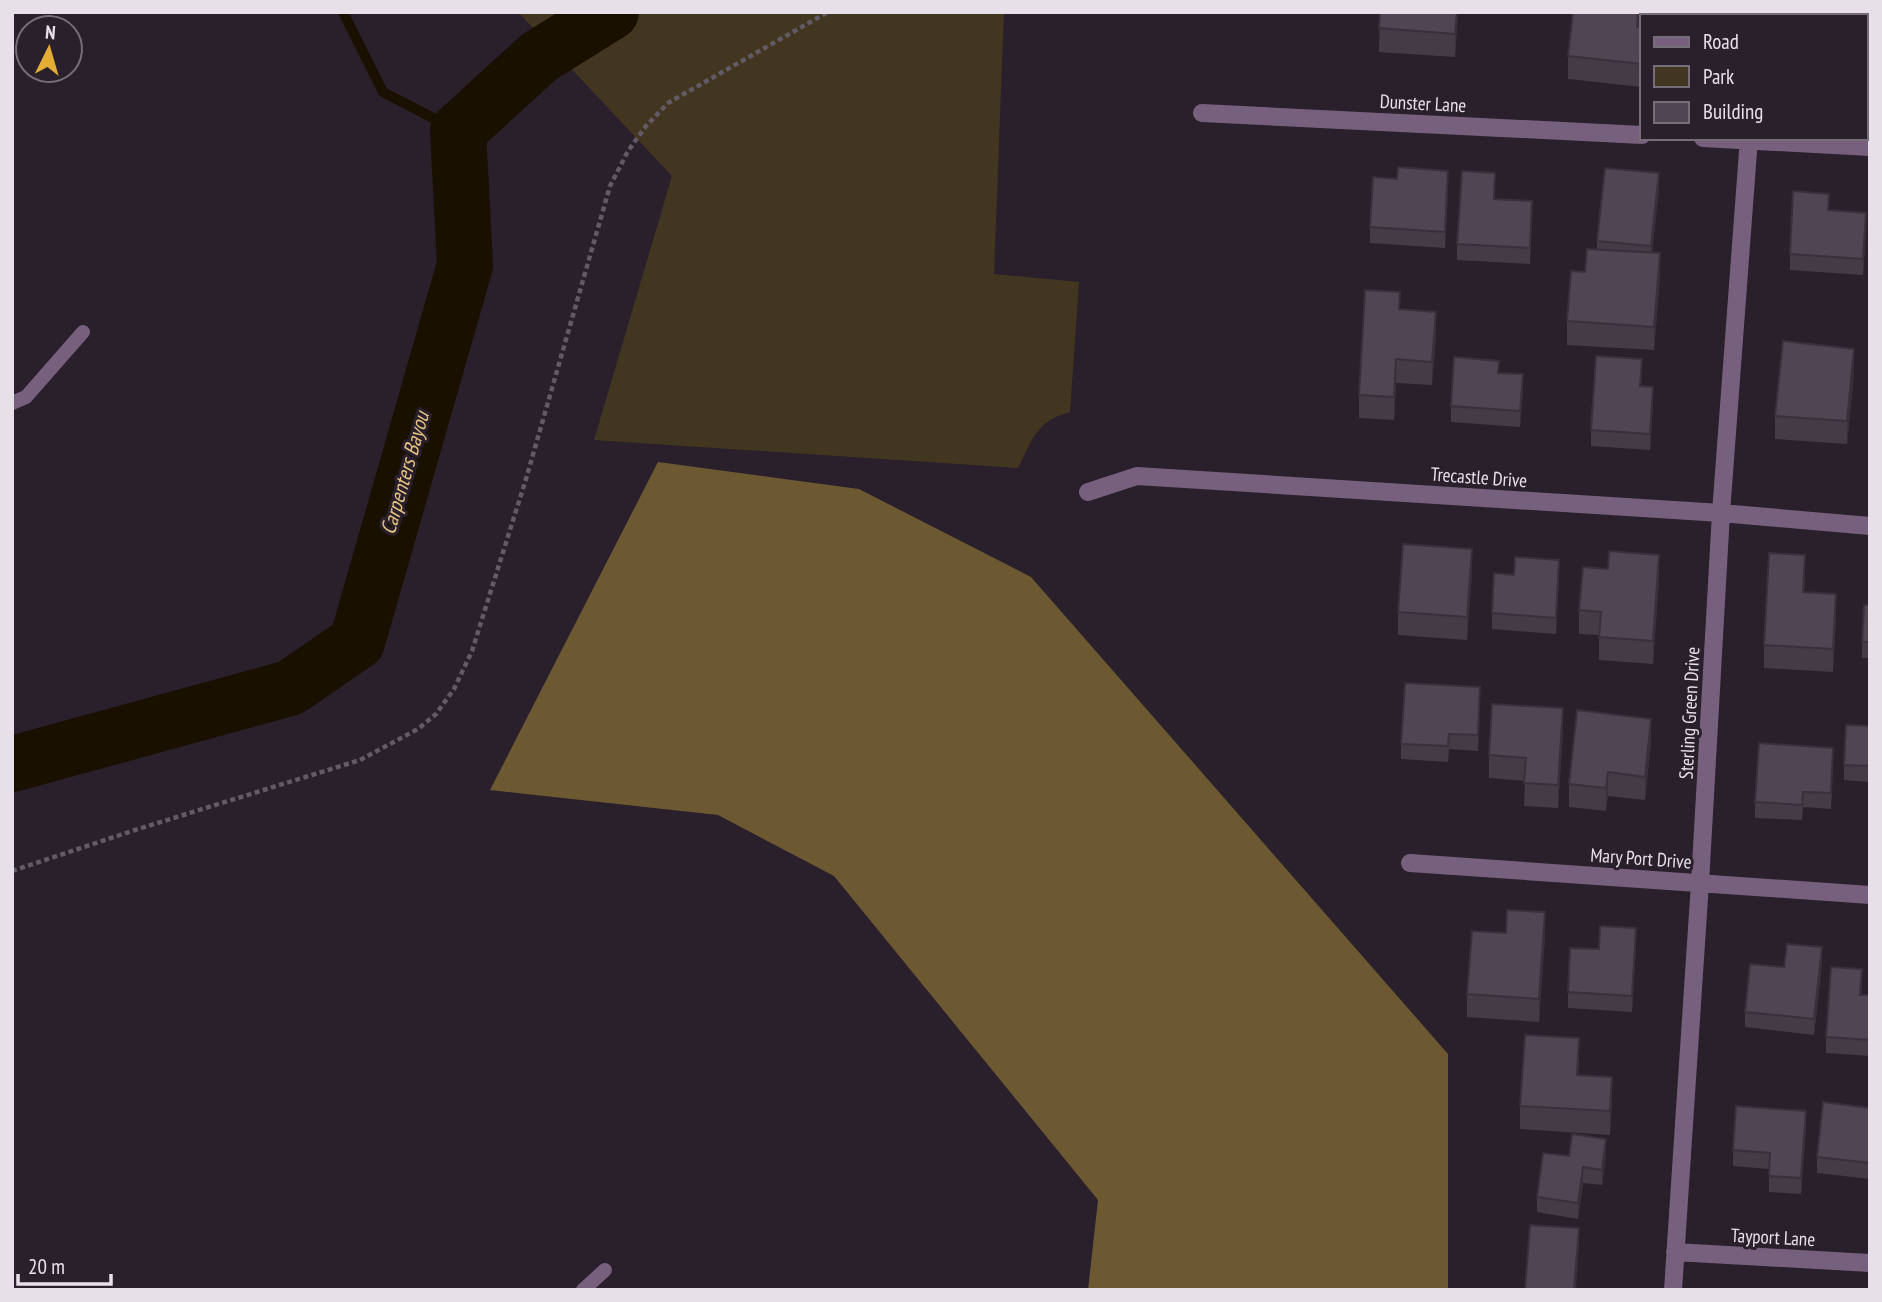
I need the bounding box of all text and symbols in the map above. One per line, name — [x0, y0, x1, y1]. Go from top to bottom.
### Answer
north arrow — [14, 14, 84, 84]
legend — [1640, 14, 1868, 140]
text: N — [44, 20, 57, 44]
text: Road — [1703, 28, 1739, 55]
text: Park — [1703, 63, 1734, 90]
street label: Dunster Lane — [1379, 89, 1467, 117]
text: Building — [1703, 98, 1763, 125]
water label: Carpenters Bayou — [374, 407, 435, 537]
street label: Trecastle Drive — [1430, 462, 1528, 492]
street label: Sterling Green Drive — [1674, 646, 1704, 780]
street label: Mary Port Drive — [1590, 842, 1692, 874]
street label: Tayport Lane — [1730, 1223, 1816, 1251]
scale bar — [18, 1242, 110, 1286]
text: 20 m — [28, 1253, 65, 1280]

